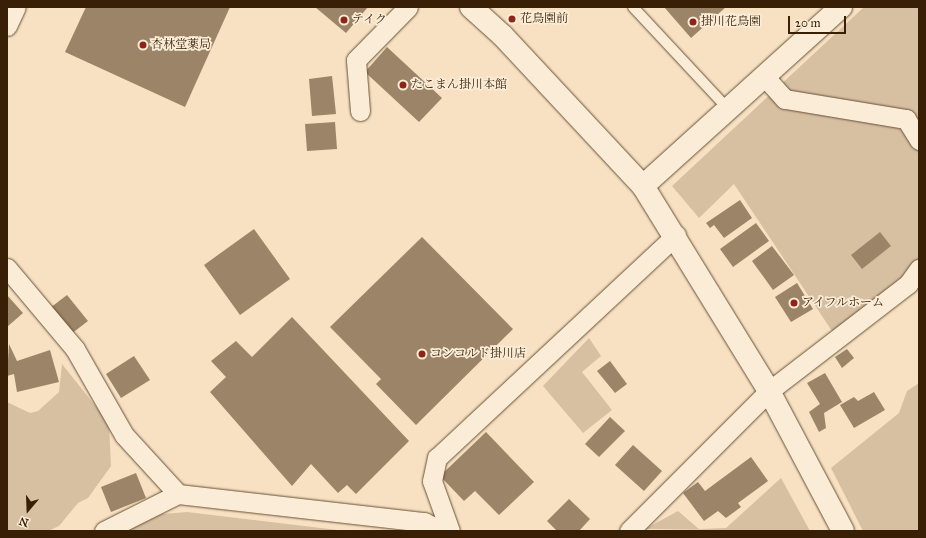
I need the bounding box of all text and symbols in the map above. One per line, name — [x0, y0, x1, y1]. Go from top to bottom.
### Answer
scale bar — [790, 8, 848, 34]
place label: 花鳥園前 — [520, 12, 568, 26]
place label: テイク — [352, 13, 388, 27]
marker: 花鳥園前 — [507, 14, 517, 24]
marker: テイク — [339, 15, 349, 25]
place label: 掛川花鳥園 — [701, 15, 761, 29]
text: 20 m — [795, 16, 821, 30]
marker: 掛川花鳥園 — [688, 17, 698, 27]
place label: 杏林堂薬局 — [151, 38, 211, 52]
marker: 杏林堂薬局 — [138, 40, 148, 50]
place label: たこまん掛川本館 — [411, 78, 507, 92]
marker: たこまん掛川本館 — [398, 80, 408, 90]
place label: アイフルホーム — [802, 296, 886, 310]
marker: アイフルホーム — [789, 298, 799, 308]
place label: コンコルド掛川店 — [430, 347, 526, 361]
marker: コンコルド掛川店 — [417, 349, 427, 359]
north arrow — [8, 490, 48, 530]
text: N — [17, 514, 30, 529]

